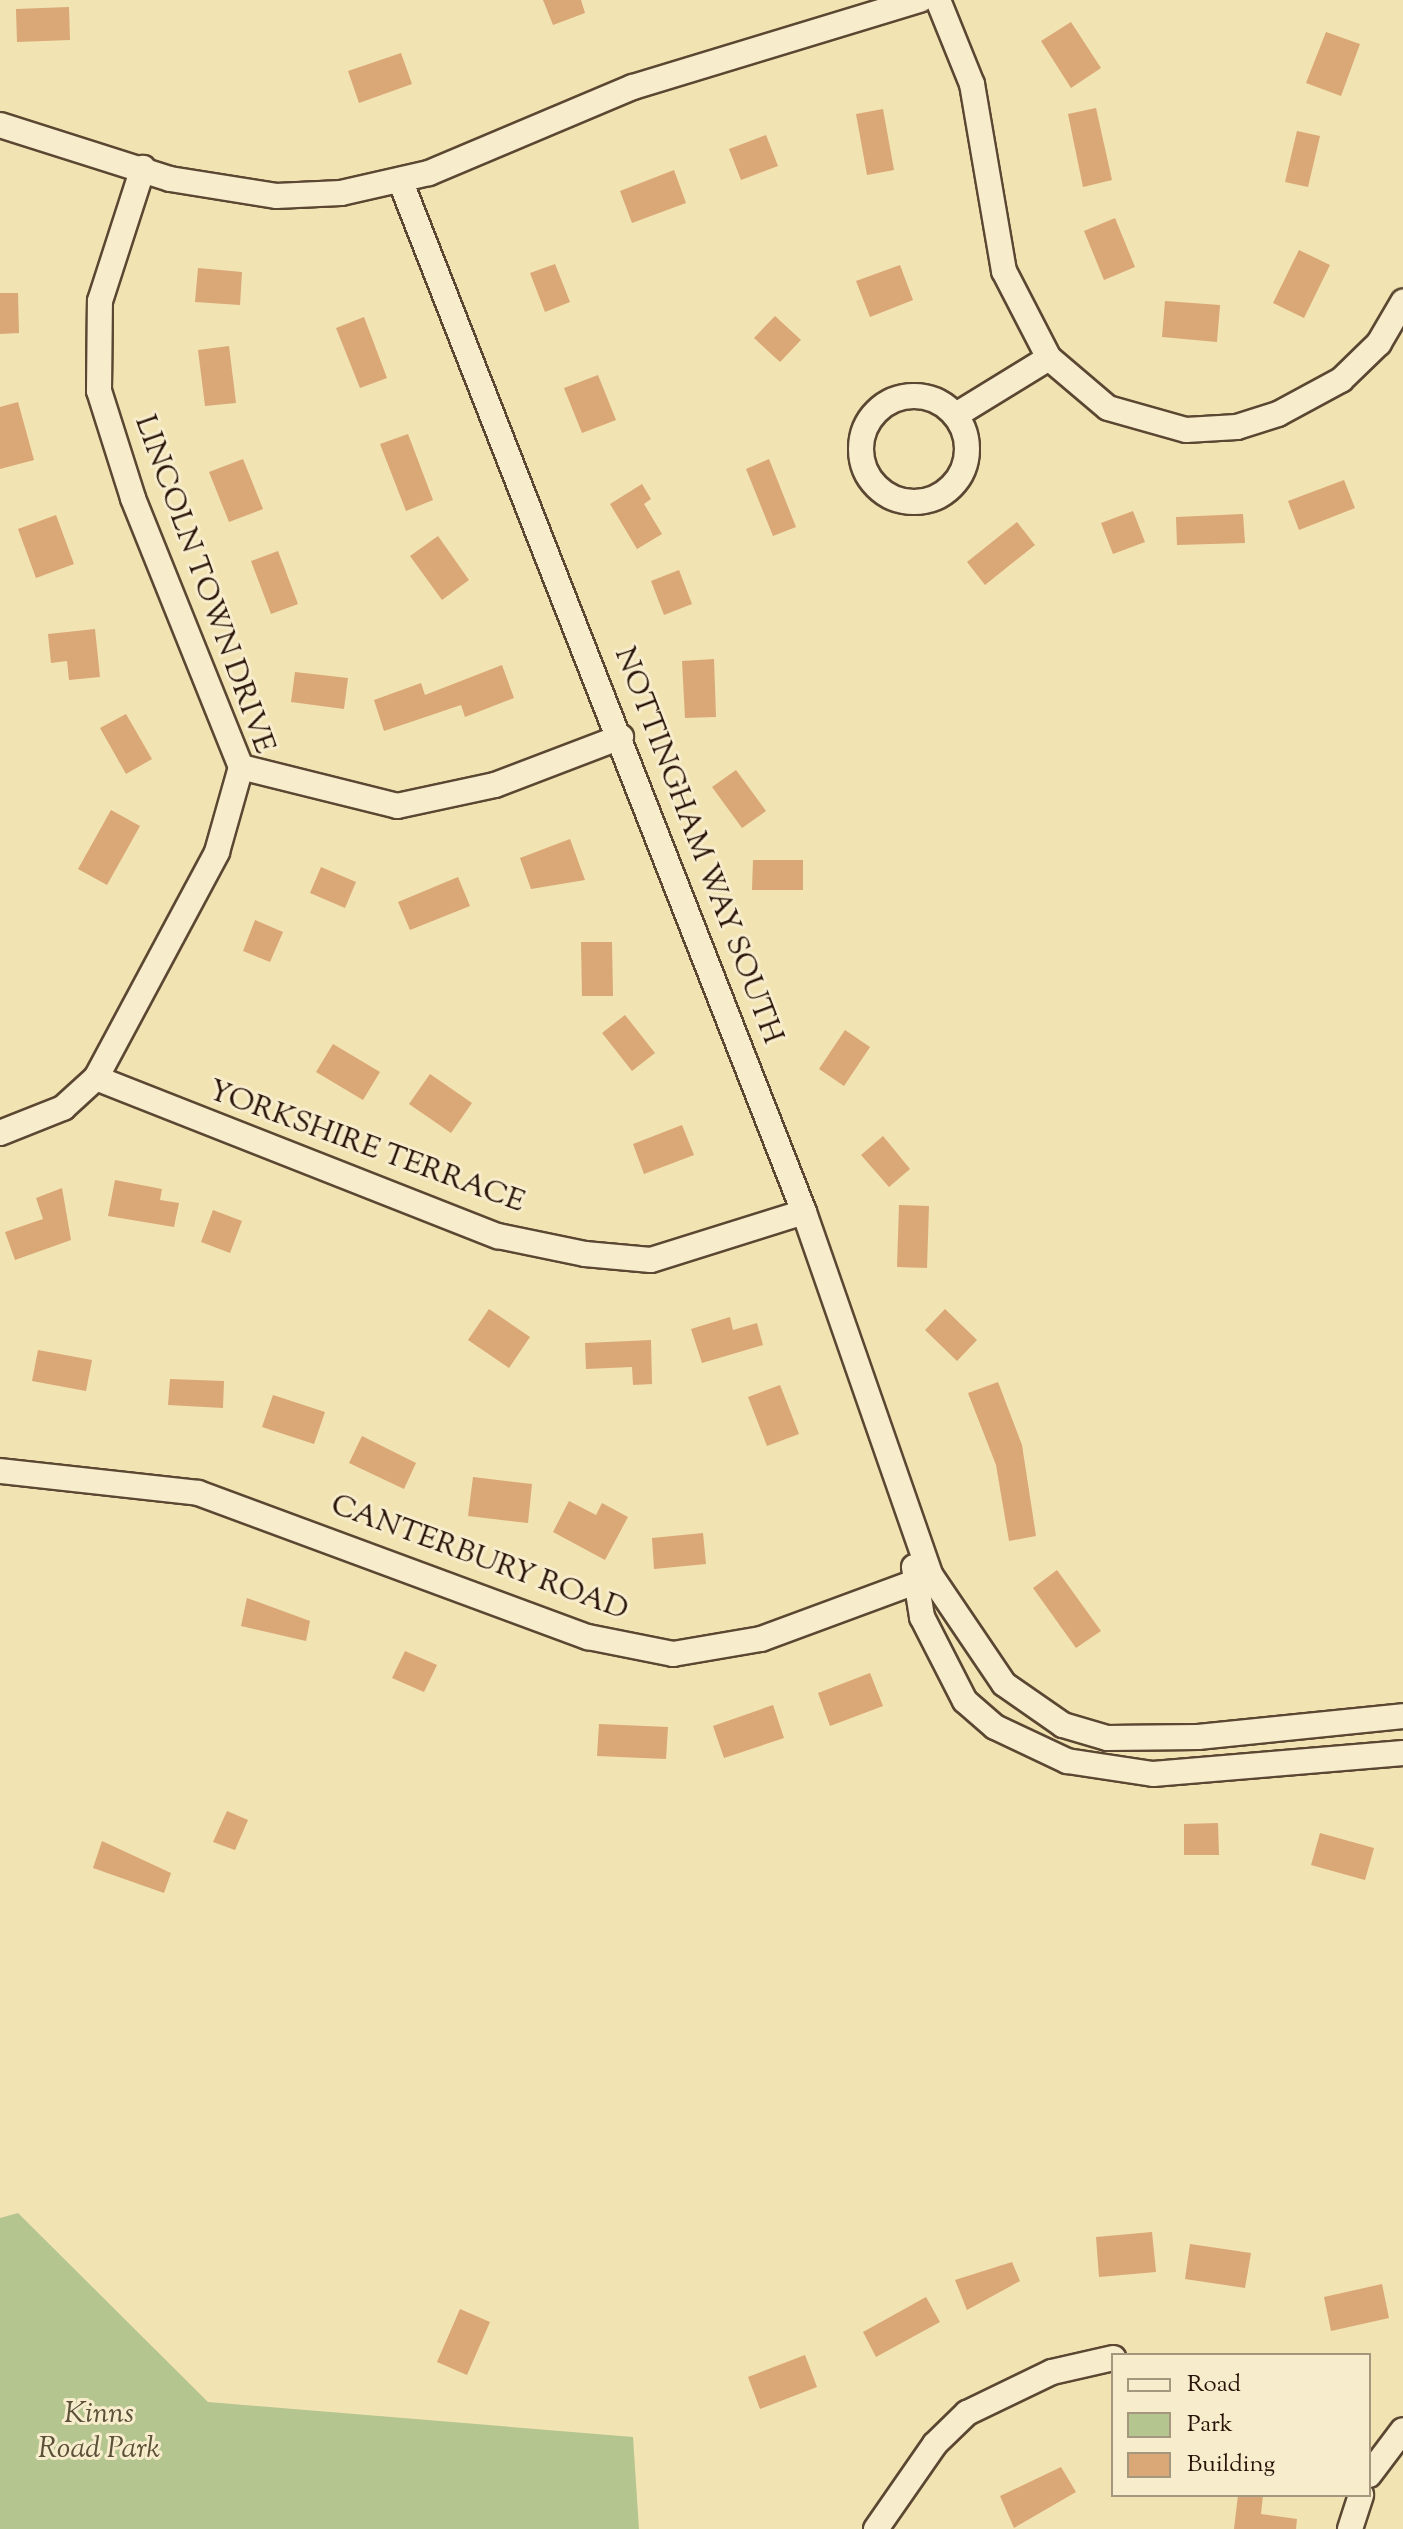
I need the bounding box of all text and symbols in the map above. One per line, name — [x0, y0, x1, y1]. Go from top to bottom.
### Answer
street label: LINCOLN TOWN DRIVE — [125, 411, 281, 759]
street label: NOTTINGHAM WAY SOUTH — [605, 643, 789, 1049]
street label: YORKSHIRE TERRACE — [203, 1074, 529, 1222]
street label: CANTERBURY ROAD — [326, 1488, 632, 1630]
legend — [1111, 2353, 1371, 2497]
text: Road — [1187, 2368, 1241, 2402]
park label: Kinns Road Park — [38, 2397, 160, 2468]
text: Park — [1187, 2408, 1233, 2442]
text: Building — [1187, 2448, 1275, 2482]

